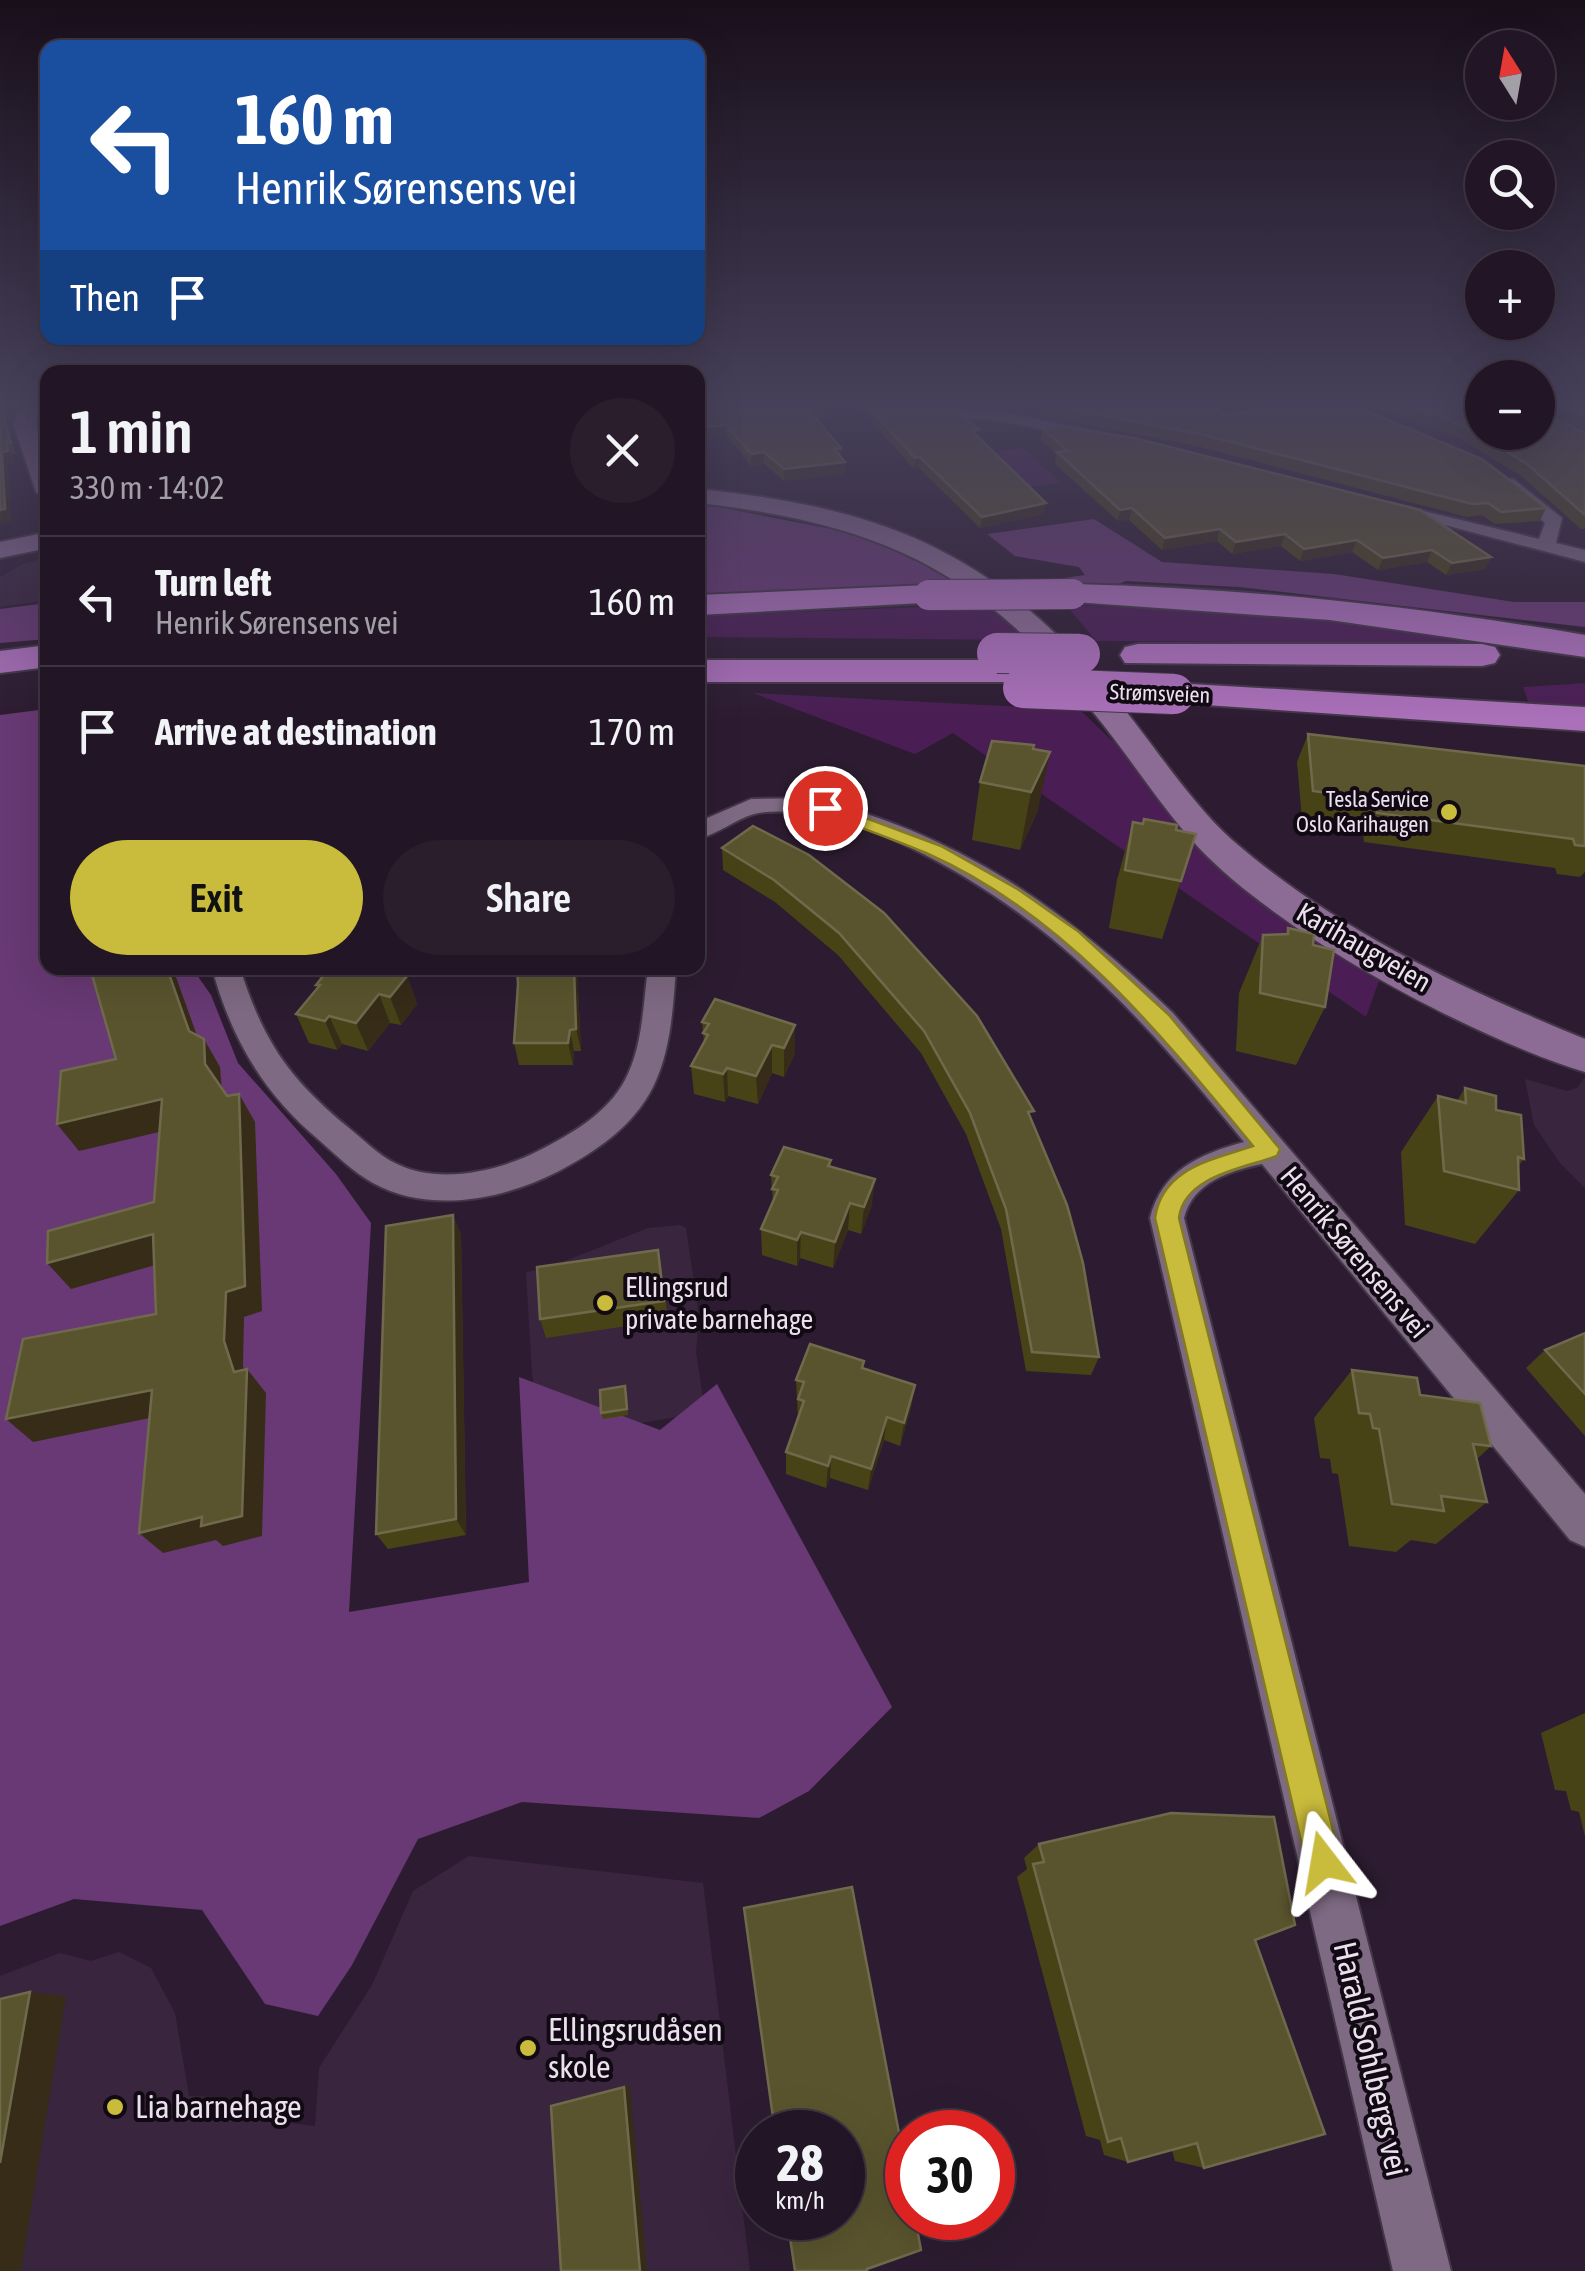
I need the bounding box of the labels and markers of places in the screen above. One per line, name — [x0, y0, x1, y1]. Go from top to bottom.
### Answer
pin — [783, 766, 868, 851]
place label: Tesla Service Oslo Karihaugen — [1296, 786, 1429, 837]
marker: Tesla Service Oslo Karihaugen — [1438, 801, 1460, 823]
place label: Ellingsrud private barnehage — [625, 1271, 813, 1335]
marker: Ellingsrud private barnehage — [594, 1292, 616, 1314]
place label: Ellingsrudåsen skole — [548, 2011, 723, 2085]
marker: Ellingsrudåsen skole — [517, 2037, 539, 2059]
place label: Lia barnehage — [135, 2088, 302, 2125]
marker: Lia barnehage — [104, 2096, 126, 2118]

